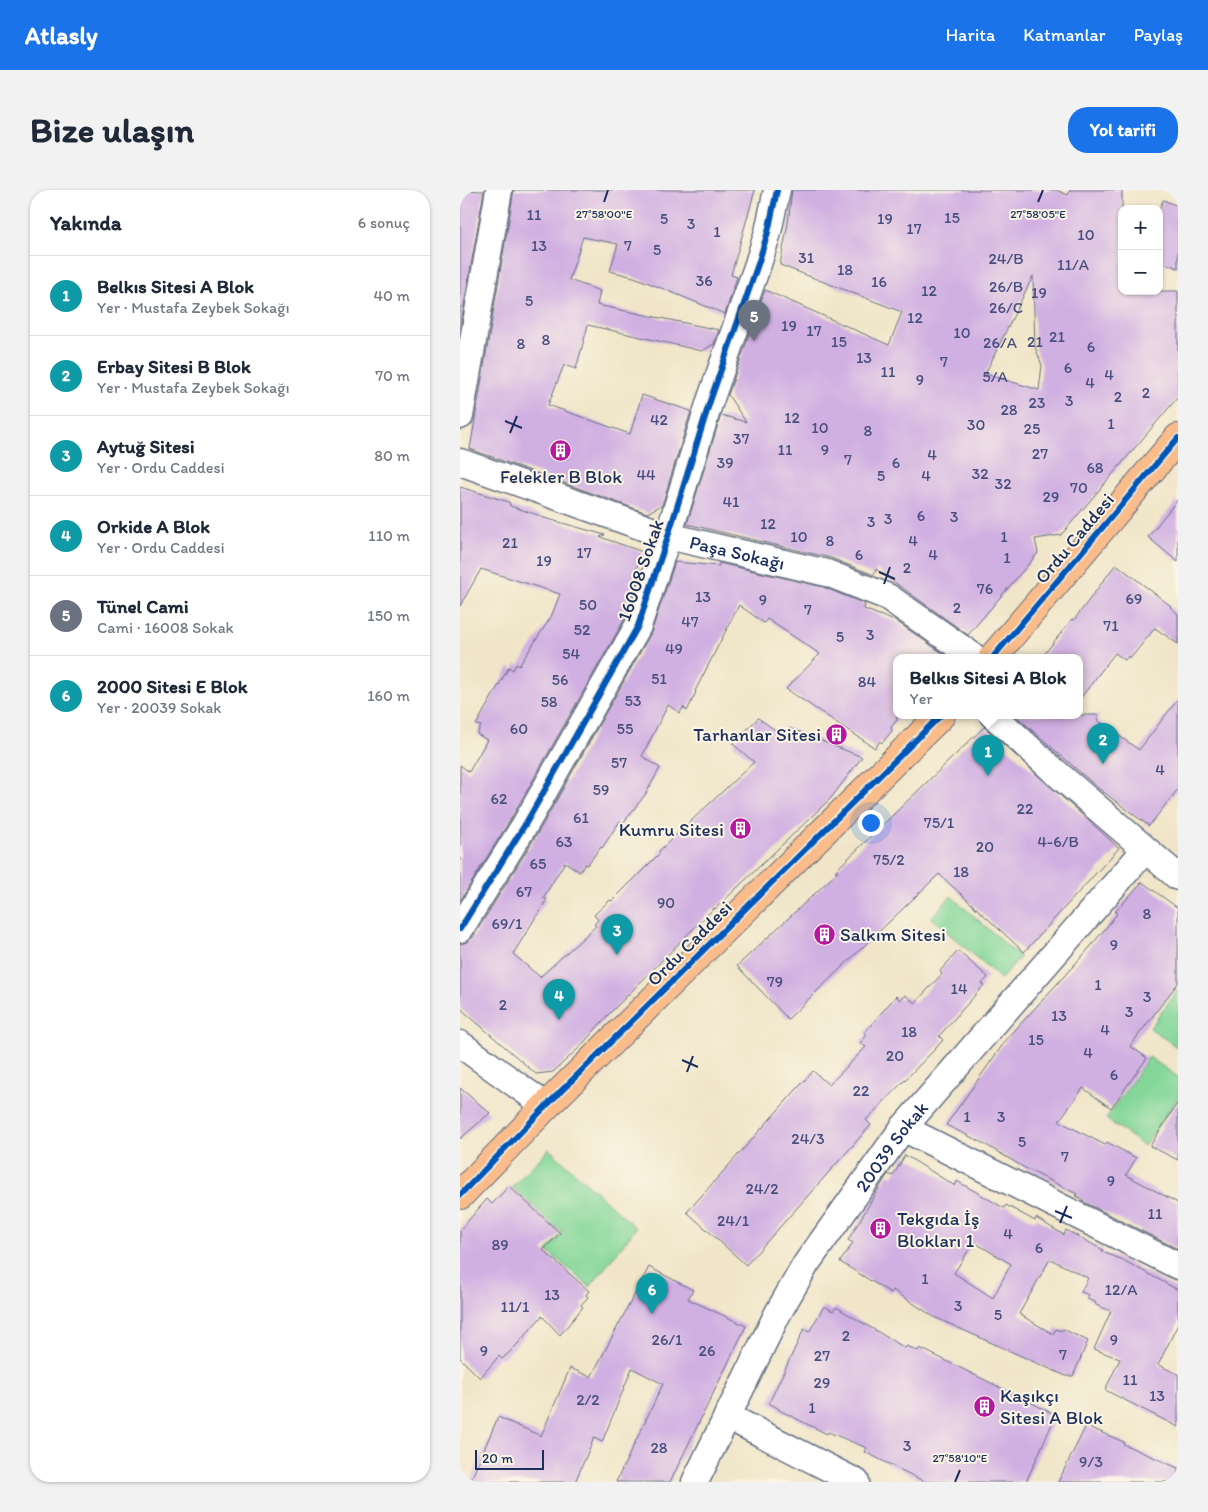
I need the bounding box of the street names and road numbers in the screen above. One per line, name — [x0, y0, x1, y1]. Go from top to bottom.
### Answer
street label: Ordu Caddesi — [1030, 488, 1119, 588]
street label: 16008 Sokak — [612, 516, 669, 624]
street label: Paşa Sokağı — [687, 530, 787, 575]
street label: Ordu Caddesi — [642, 896, 737, 991]
street label: 20039 Sokak — [850, 1096, 933, 1196]

